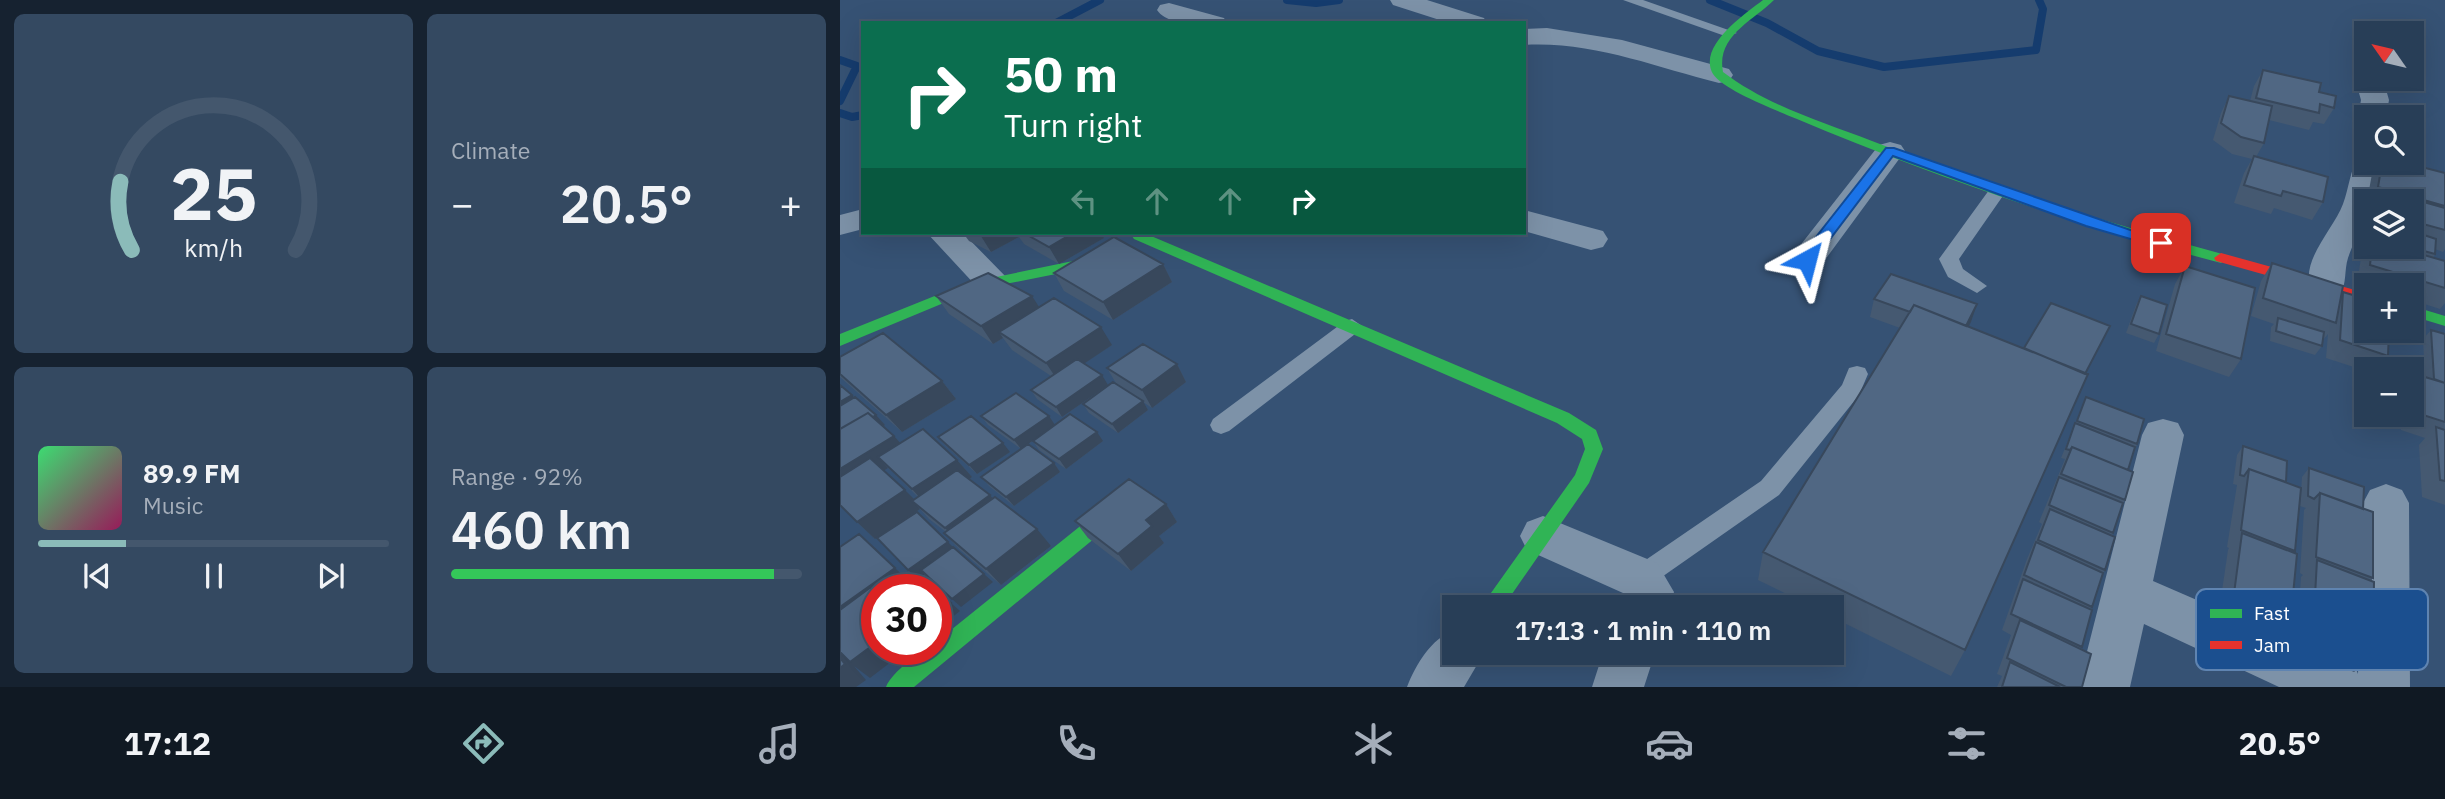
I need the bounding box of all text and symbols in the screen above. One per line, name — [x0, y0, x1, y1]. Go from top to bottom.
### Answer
north arrow — [2354, 21, 2424, 91]
map controls — [2354, 21, 2424, 427]
text: 50 m — [1004, 42, 1118, 105]
icon: right — [889, 49, 980, 140]
text: Turn right — [1004, 104, 1142, 146]
button: search — [2354, 105, 2424, 175]
text: Climate — [451, 135, 530, 165]
text: 25 — [170, 145, 257, 240]
text: 20.5° — [560, 170, 693, 237]
text: − — [451, 179, 474, 228]
text: + — [779, 179, 802, 228]
icon: left — [1065, 182, 1103, 220]
icon: ahead — [1138, 182, 1176, 220]
icon: ahead — [1211, 182, 1249, 220]
icon: right — [1284, 182, 1322, 220]
button: layers — [2354, 189, 2424, 259]
pin — [2131, 213, 2191, 273]
position arrow — [1770, 223, 1844, 297]
icon: arrive — [2142, 224, 2180, 262]
text: km/h — [184, 230, 243, 263]
button: + — [2354, 273, 2424, 343]
button: − — [2354, 357, 2424, 427]
text: 89.9 FM — [143, 456, 241, 490]
text: Range · 92% — [451, 461, 583, 491]
text: Music — [143, 490, 203, 520]
text: 460 km — [451, 496, 632, 563]
icon: previous — [78, 557, 116, 595]
icon: pause — [195, 557, 233, 595]
icon: next — [312, 557, 350, 595]
speed limit sign: 30 — [861, 574, 952, 665]
legend — [2196, 589, 2428, 670]
text: Fast — [2254, 601, 2290, 625]
text: 17:13 · 1 min · 110 m — [1515, 613, 1771, 647]
text: Jam — [2254, 633, 2290, 657]
icon: directions — [459, 719, 508, 768]
icon: music — [755, 719, 804, 768]
icon: phone — [1052, 719, 1101, 768]
icon: climate — [1349, 719, 1398, 768]
icon: car — [1645, 719, 1694, 768]
icon: filters — [1942, 719, 1991, 768]
text: 17:12 — [124, 722, 211, 764]
text: 20.5° — [2239, 722, 2321, 764]

